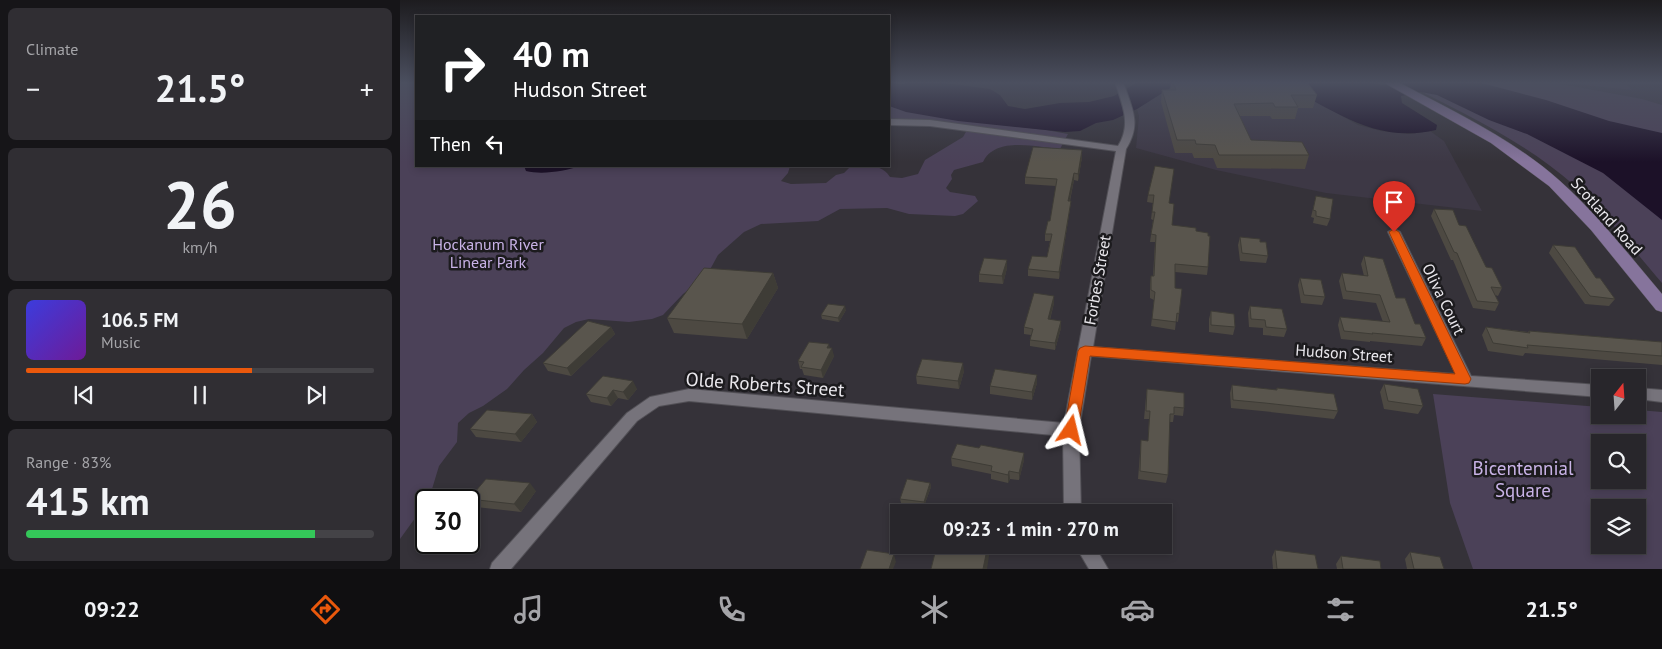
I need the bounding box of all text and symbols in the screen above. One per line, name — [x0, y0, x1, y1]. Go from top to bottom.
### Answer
text: 40 m — [513, 31, 590, 77]
icon: right — [430, 35, 495, 100]
text: Climate — [26, 39, 78, 59]
text: 21.5° — [155, 63, 245, 112]
text: − — [26, 70, 40, 107]
text: + — [360, 70, 374, 107]
text: Hudson Street — [513, 75, 647, 103]
icon: left — [481, 130, 509, 158]
text: Then — [430, 132, 471, 156]
text: 26 — [163, 162, 237, 246]
street label: Scotland Road — [1567, 173, 1647, 259]
pin — [1373, 181, 1415, 232]
icon: arrive — [1380, 188, 1408, 216]
street label: Forbes Street — [1079, 233, 1115, 327]
park label: Hockanum River Linear Park — [432, 234, 544, 272]
text: km/h — [182, 237, 218, 257]
street label: Oliva Court — [1418, 260, 1470, 338]
text: 106.5 FM — [101, 308, 178, 332]
text: Music — [101, 332, 141, 352]
street label: Hudson Street — [1295, 340, 1394, 366]
street label: Olde Roberts Street — [685, 366, 846, 402]
north arrow — [1591, 369, 1646, 424]
map controls — [1591, 369, 1646, 554]
icon: previous — [70, 381, 98, 409]
icon: pause — [186, 381, 214, 409]
icon: next — [302, 381, 330, 409]
position arrow — [1044, 403, 1096, 455]
button: search — [1591, 434, 1646, 489]
text: Range · 83% — [26, 452, 111, 472]
park label: Bicentennial Square — [1472, 456, 1574, 502]
text: 415 km — [26, 476, 150, 525]
speed limit sign: 30 — [415, 489, 480, 554]
button: layers — [1591, 499, 1646, 554]
text: 09:23 · 1 min · 270 m — [943, 517, 1119, 541]
icon: directions — [308, 592, 343, 627]
icon: music — [511, 592, 546, 627]
icon: phone — [714, 592, 749, 627]
icon: climate — [917, 592, 952, 627]
icon: car — [1120, 592, 1155, 627]
icon: filters — [1323, 592, 1358, 627]
text: 09:22 — [84, 595, 140, 623]
text: 21.5° — [1525, 595, 1578, 623]

